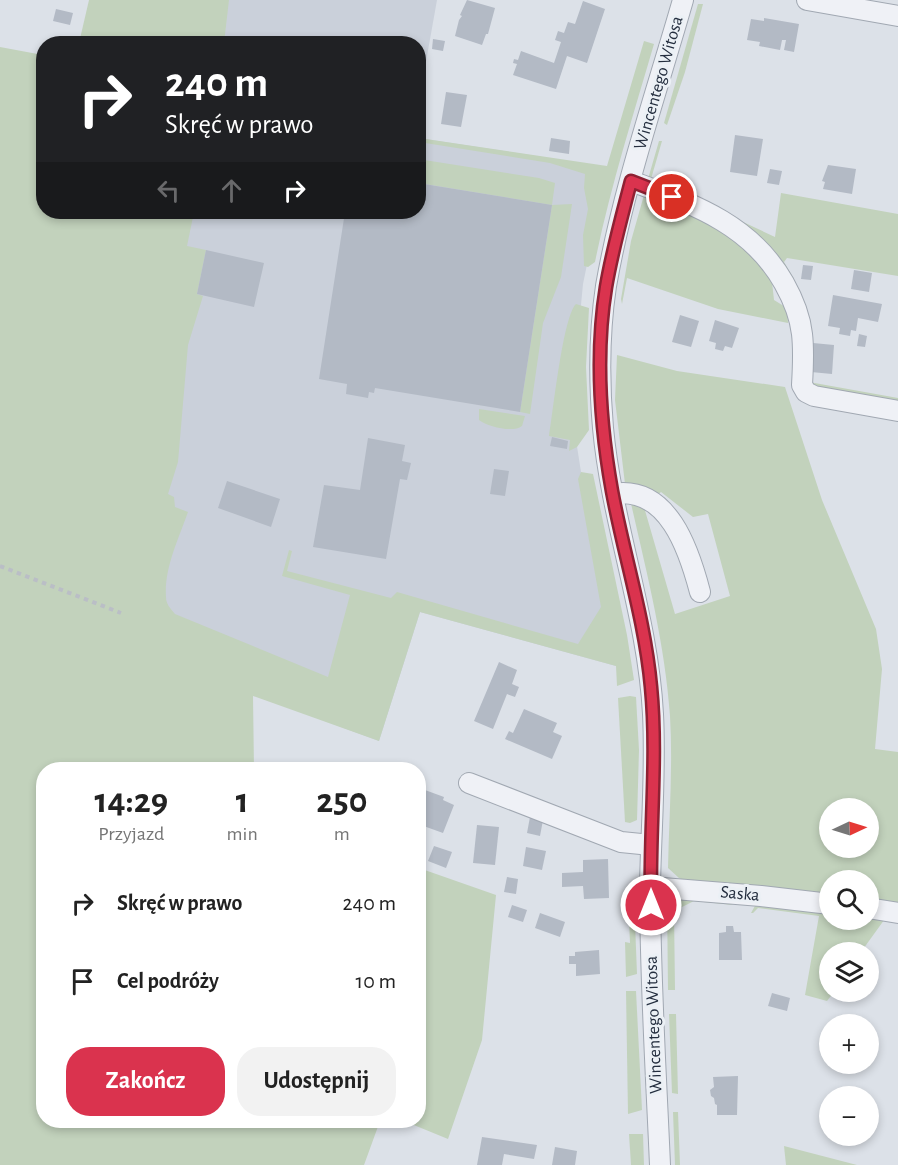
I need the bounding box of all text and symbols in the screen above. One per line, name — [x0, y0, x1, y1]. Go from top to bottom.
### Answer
street label: Wincentego Witosa — [631, 14, 687, 152]
icon: right — [66, 60, 144, 138]
text: 240 m — [165, 62, 268, 104]
text: Skręć w prawo — [165, 111, 314, 138]
pin — [646, 171, 697, 222]
icon: left — [152, 174, 185, 207]
icon: ahead — [215, 174, 248, 207]
icon: right — [278, 174, 311, 207]
icon: arrive — [655, 180, 688, 213]
text: 14:29 — [94, 783, 168, 819]
text: 1 — [236, 783, 249, 819]
text: 250 — [316, 783, 368, 819]
north arrow — [819, 798, 879, 858]
map controls — [819, 798, 879, 1146]
text: Przyjazd — [98, 824, 164, 844]
text: min — [227, 824, 258, 844]
text: m — [334, 824, 350, 844]
button: search — [819, 870, 879, 930]
position arrow — [619, 873, 683, 937]
street label: Saska — [720, 883, 760, 905]
icon: right — [66, 887, 99, 920]
text: Skręć w prawo — [117, 892, 242, 914]
text: 240 m — [343, 892, 396, 914]
button: layers — [819, 942, 879, 1002]
street label: Wincentego Witosa — [643, 956, 665, 1094]
icon: arrive — [66, 965, 99, 998]
text: Cel podróży — [117, 970, 219, 992]
text: 10 m — [356, 970, 396, 992]
button: + — [819, 1014, 879, 1074]
button: Zakończ — [66, 1047, 225, 1116]
button: Udostępnij — [237, 1047, 396, 1116]
button: − — [819, 1086, 879, 1146]

